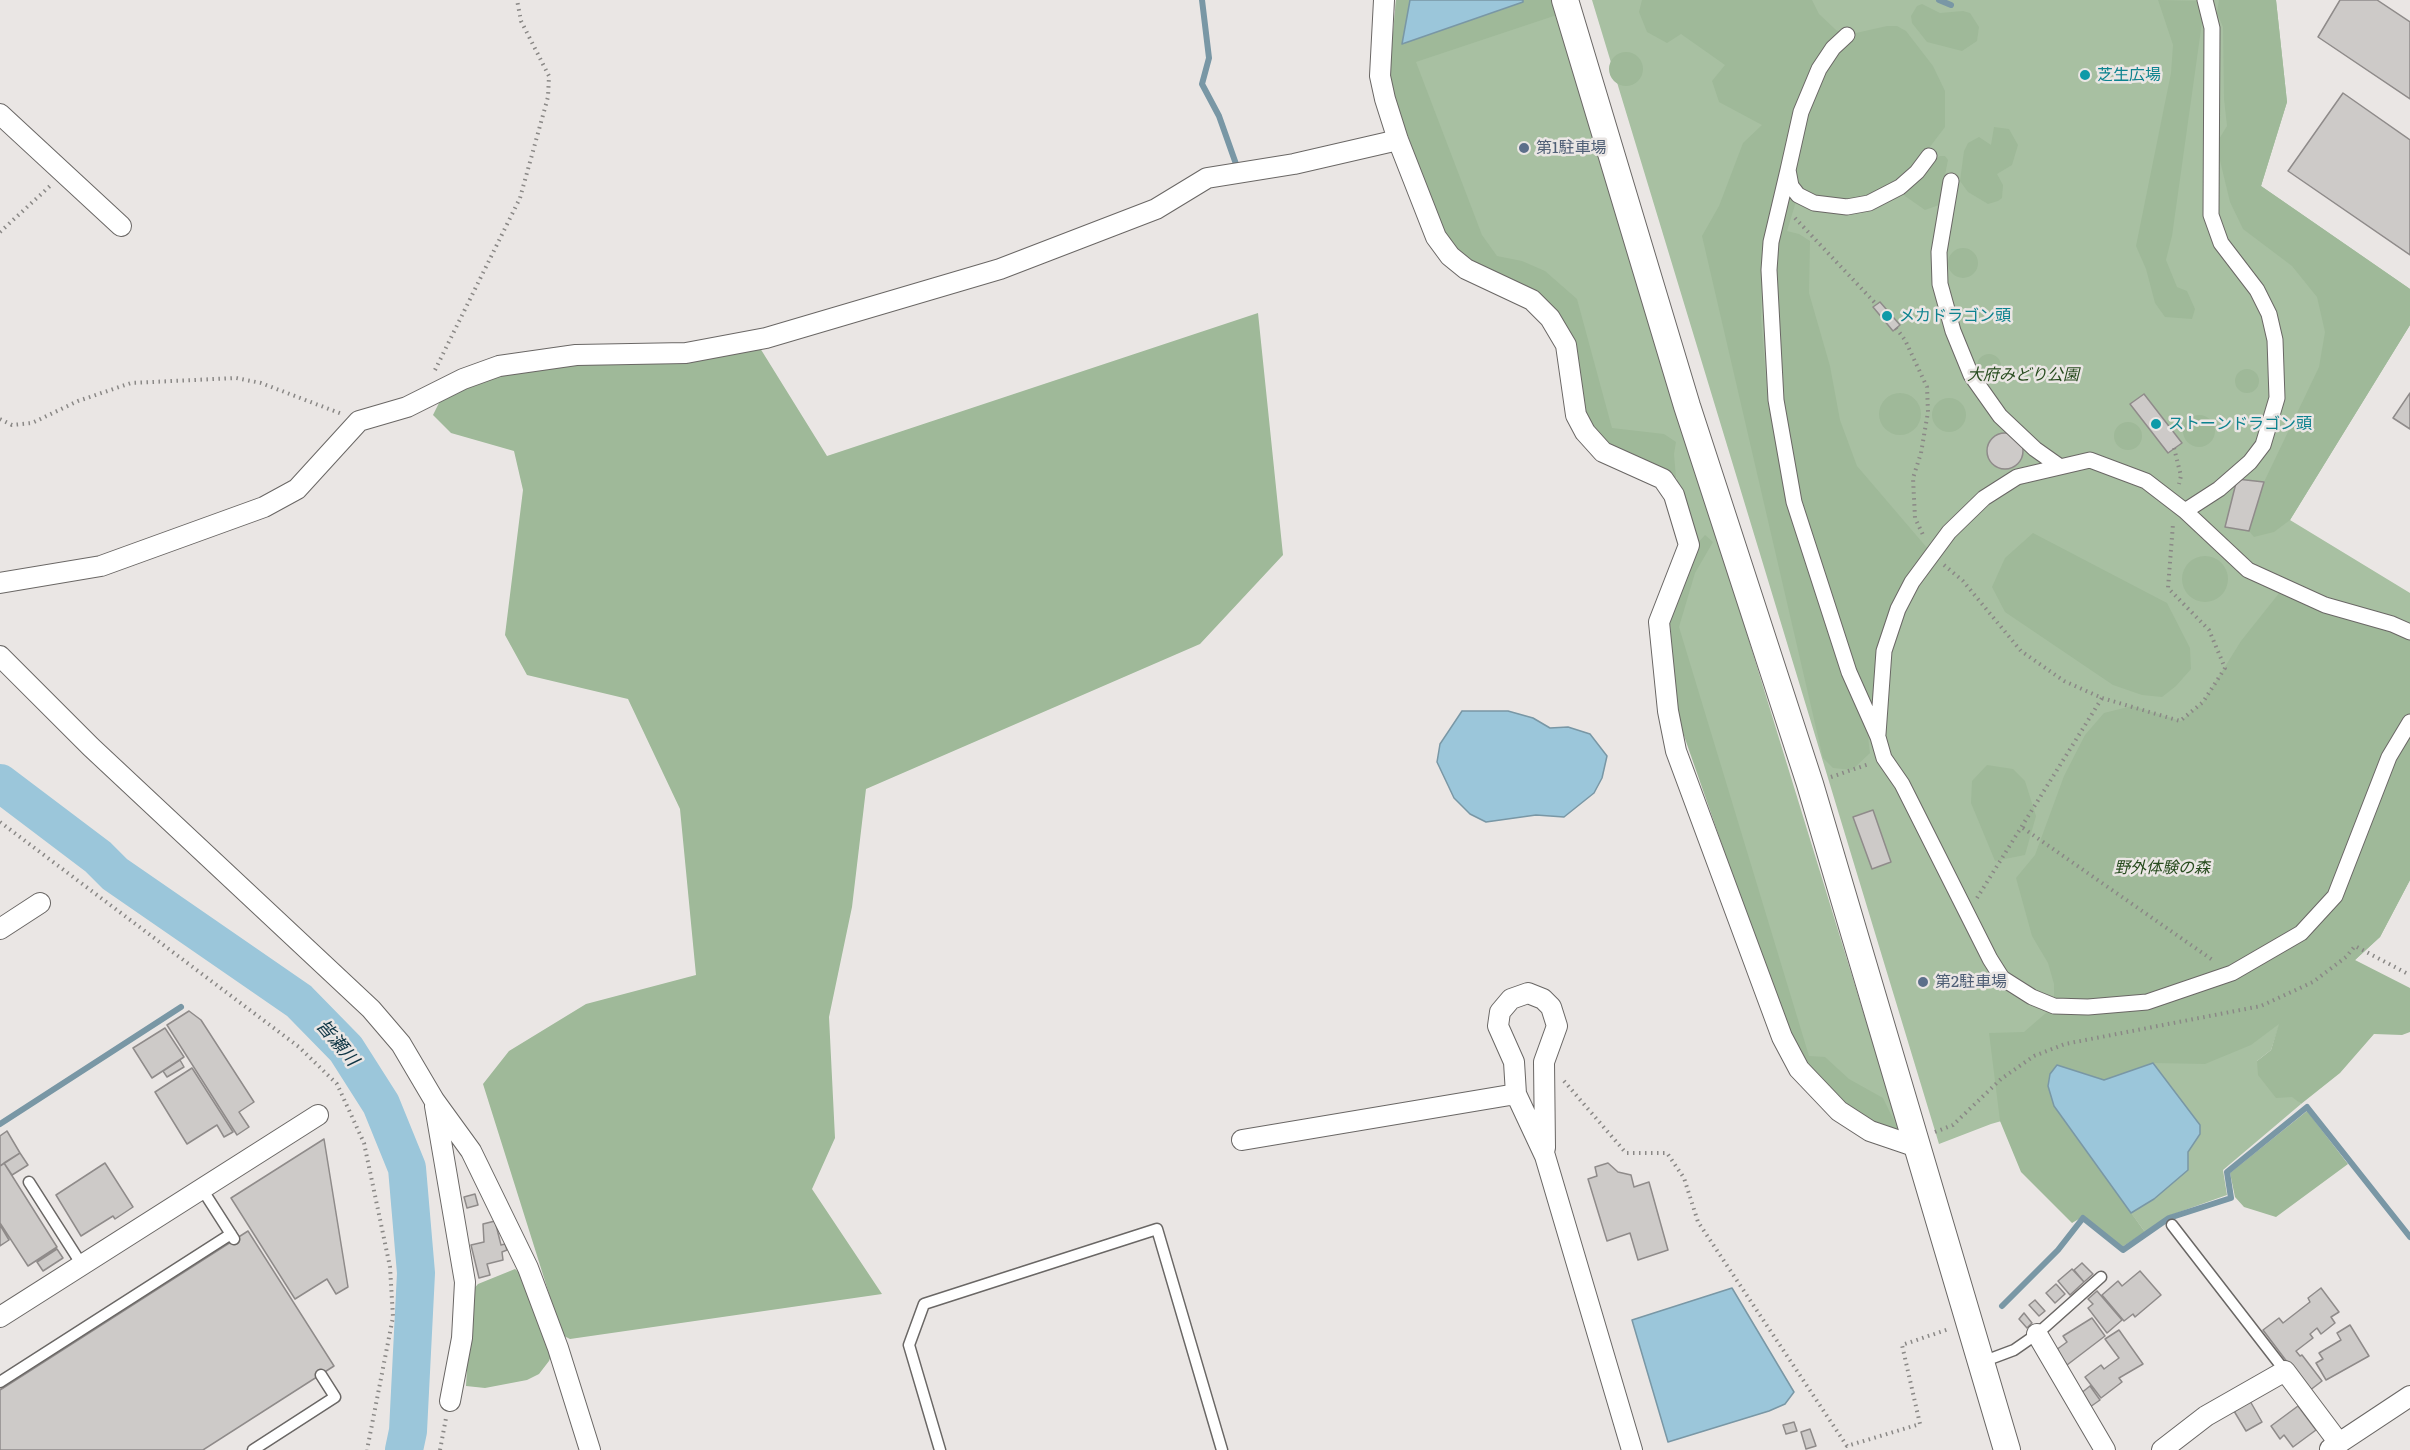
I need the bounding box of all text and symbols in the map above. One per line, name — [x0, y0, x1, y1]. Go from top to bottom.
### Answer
place label: 芝生広場 — [2097, 65, 2161, 85]
marker: 芝生広場 — [2078, 68, 2092, 82]
place label: 第1駐車場 — [1536, 138, 1607, 158]
marker: 第1駐車場 — [1517, 141, 1531, 155]
place label: メカドラゴン頭 — [1899, 306, 2011, 326]
marker: メカドラゴン頭 — [1880, 309, 1894, 323]
park label: 大府みどり公園 — [1967, 365, 2079, 385]
place label: ストーンドラゴン頭 — [2168, 414, 2312, 434]
marker: ストーンドラゴン頭 — [2149, 417, 2163, 431]
park label: 野外体験の森 — [2114, 858, 2210, 878]
place label: 第2駐車場 — [1935, 972, 2007, 992]
marker: 第2駐車場 — [1916, 975, 1930, 989]
water label: 皆瀬川 — [311, 1015, 363, 1071]

